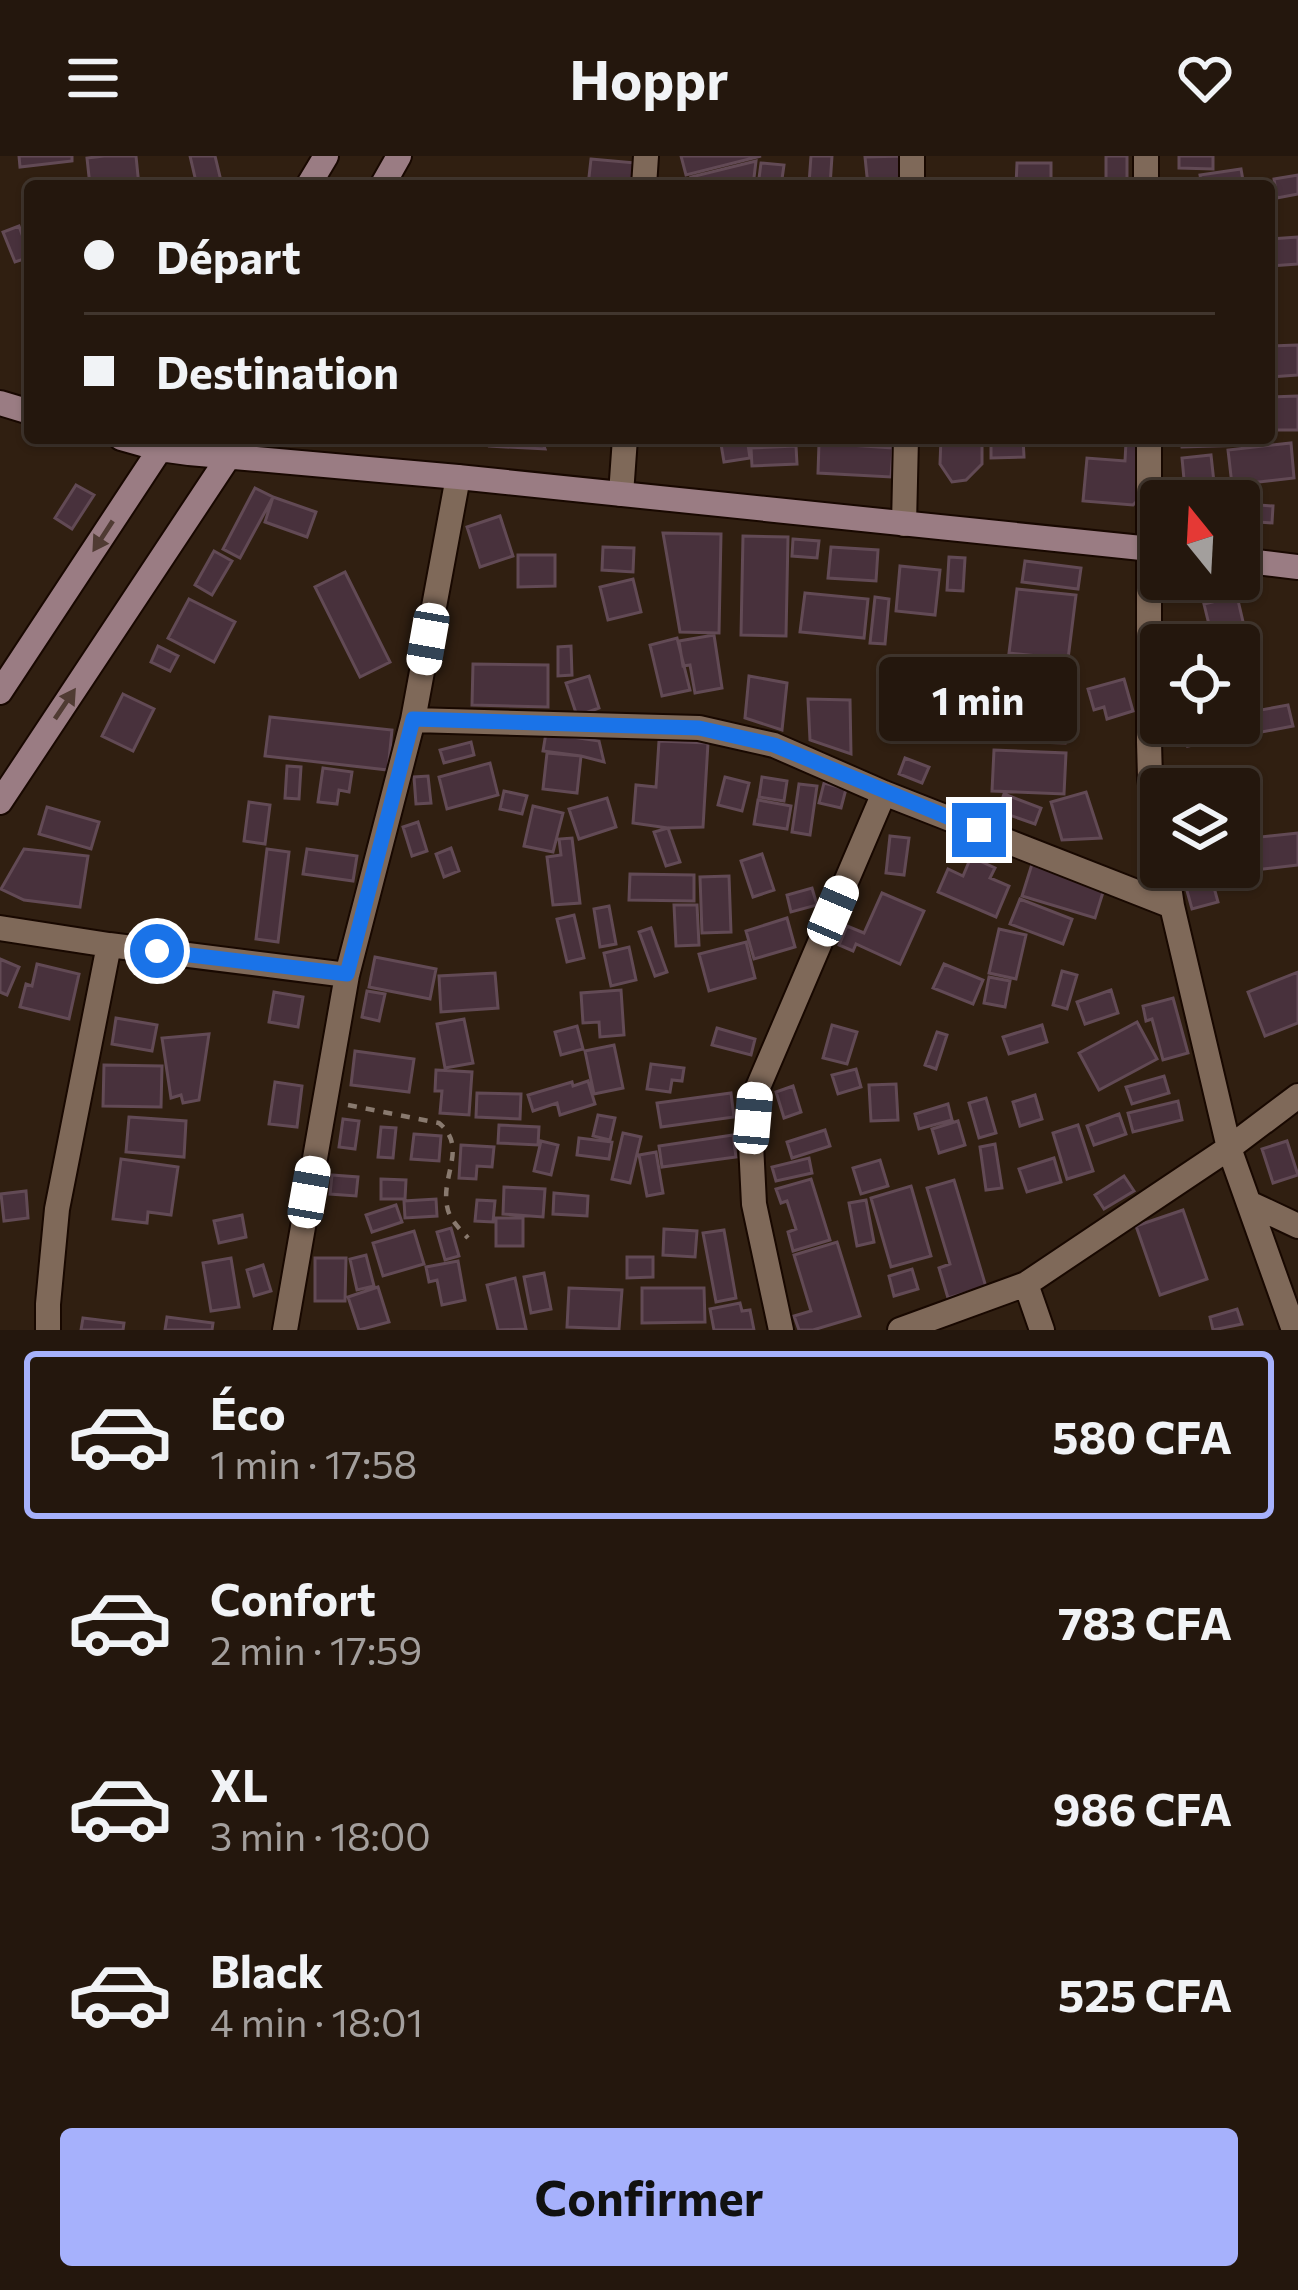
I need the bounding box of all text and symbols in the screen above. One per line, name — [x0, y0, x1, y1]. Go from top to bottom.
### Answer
icon: menu — [60, 45, 126, 111]
text: Hoppr — [570, 45, 728, 111]
icon: heart — [1172, 45, 1238, 111]
text: Départ — [156, 228, 301, 283]
text: Destination — [156, 343, 399, 398]
north arrow — [1140, 480, 1260, 600]
map controls — [1140, 480, 1260, 888]
one-way arrow — [92, 520, 115, 553]
car — [404, 600, 452, 678]
button: locate — [1140, 624, 1260, 744]
callout: 1 min — [880, 656, 1078, 740]
text: 1 min — [932, 675, 1024, 723]
one-way arrow — [53, 688, 76, 721]
button: layers — [1140, 768, 1260, 888]
route end — [952, 803, 1006, 857]
car — [802, 871, 864, 951]
route start — [130, 924, 184, 978]
car — [732, 1081, 774, 1155]
car — [285, 1153, 333, 1231]
icon: car — [66, 1381, 174, 1489]
text: Éco — [210, 1384, 286, 1439]
text: 580 CFA — [1052, 1408, 1232, 1463]
text: 1 min · 17:58 — [210, 1439, 417, 1487]
icon: car — [66, 1567, 174, 1675]
text: Confort — [210, 1570, 376, 1625]
text: 783 CFA — [1058, 1594, 1232, 1649]
text: 2 min · 17:59 — [210, 1625, 422, 1673]
icon: car — [66, 1753, 174, 1861]
text: XL — [210, 1756, 268, 1811]
text: 986 CFA — [1053, 1780, 1232, 1835]
text: 3 min · 18:00 — [210, 1811, 431, 1859]
icon: car — [66, 1939, 174, 2047]
text: Black — [210, 1942, 323, 1997]
text: 525 CFA — [1058, 1966, 1232, 2021]
text: 4 min · 18:01 — [210, 1997, 423, 2045]
button: Confirmer — [60, 2128, 1238, 2266]

